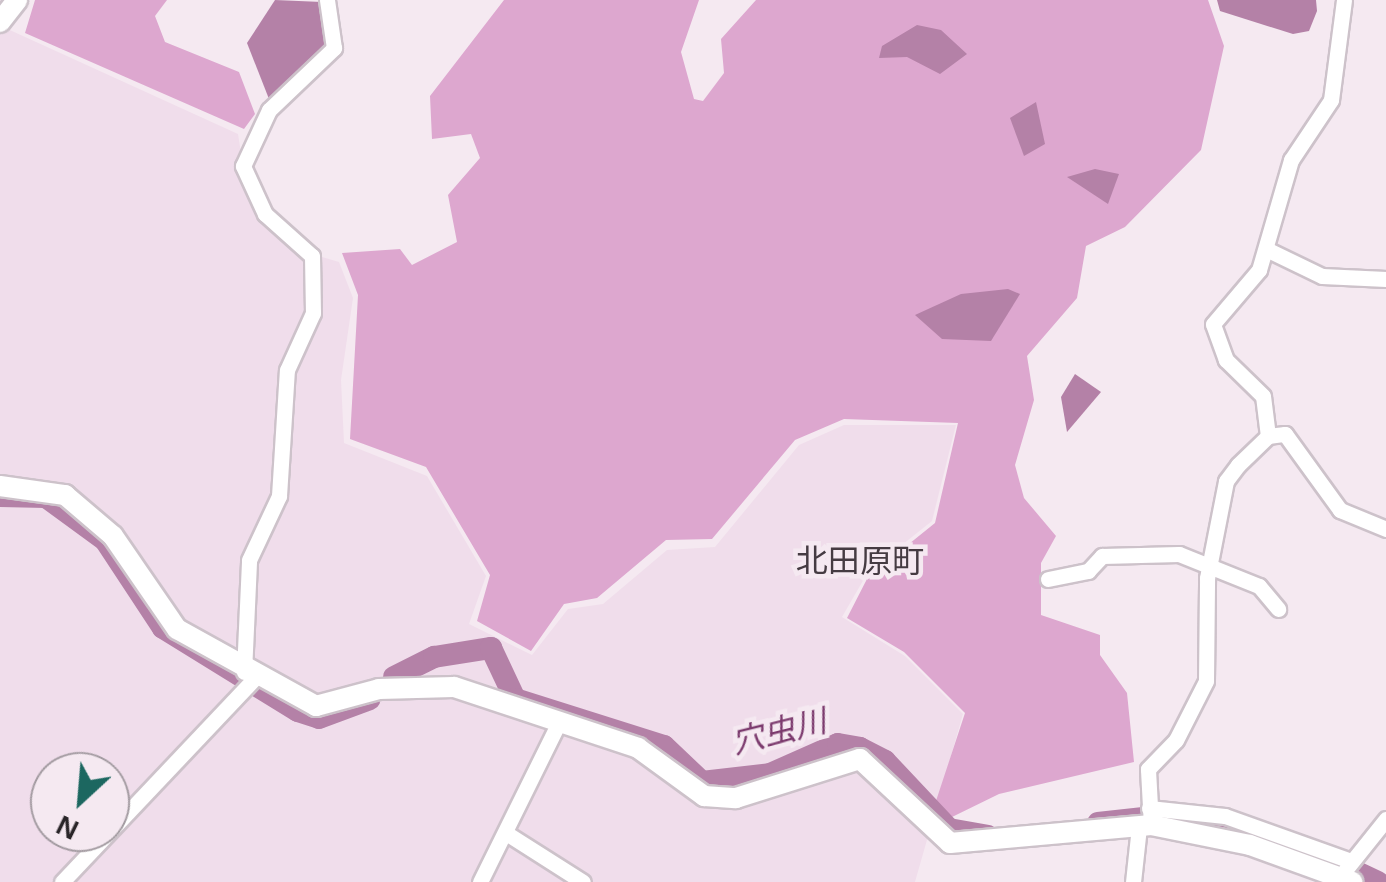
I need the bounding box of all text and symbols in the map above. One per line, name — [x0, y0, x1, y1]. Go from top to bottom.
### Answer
district label: 北田原町 — [796, 542, 924, 580]
water label: 穴虫川 — [728, 702, 830, 762]
north arrow — [30, 752, 130, 852]
text: N — [52, 809, 83, 846]

